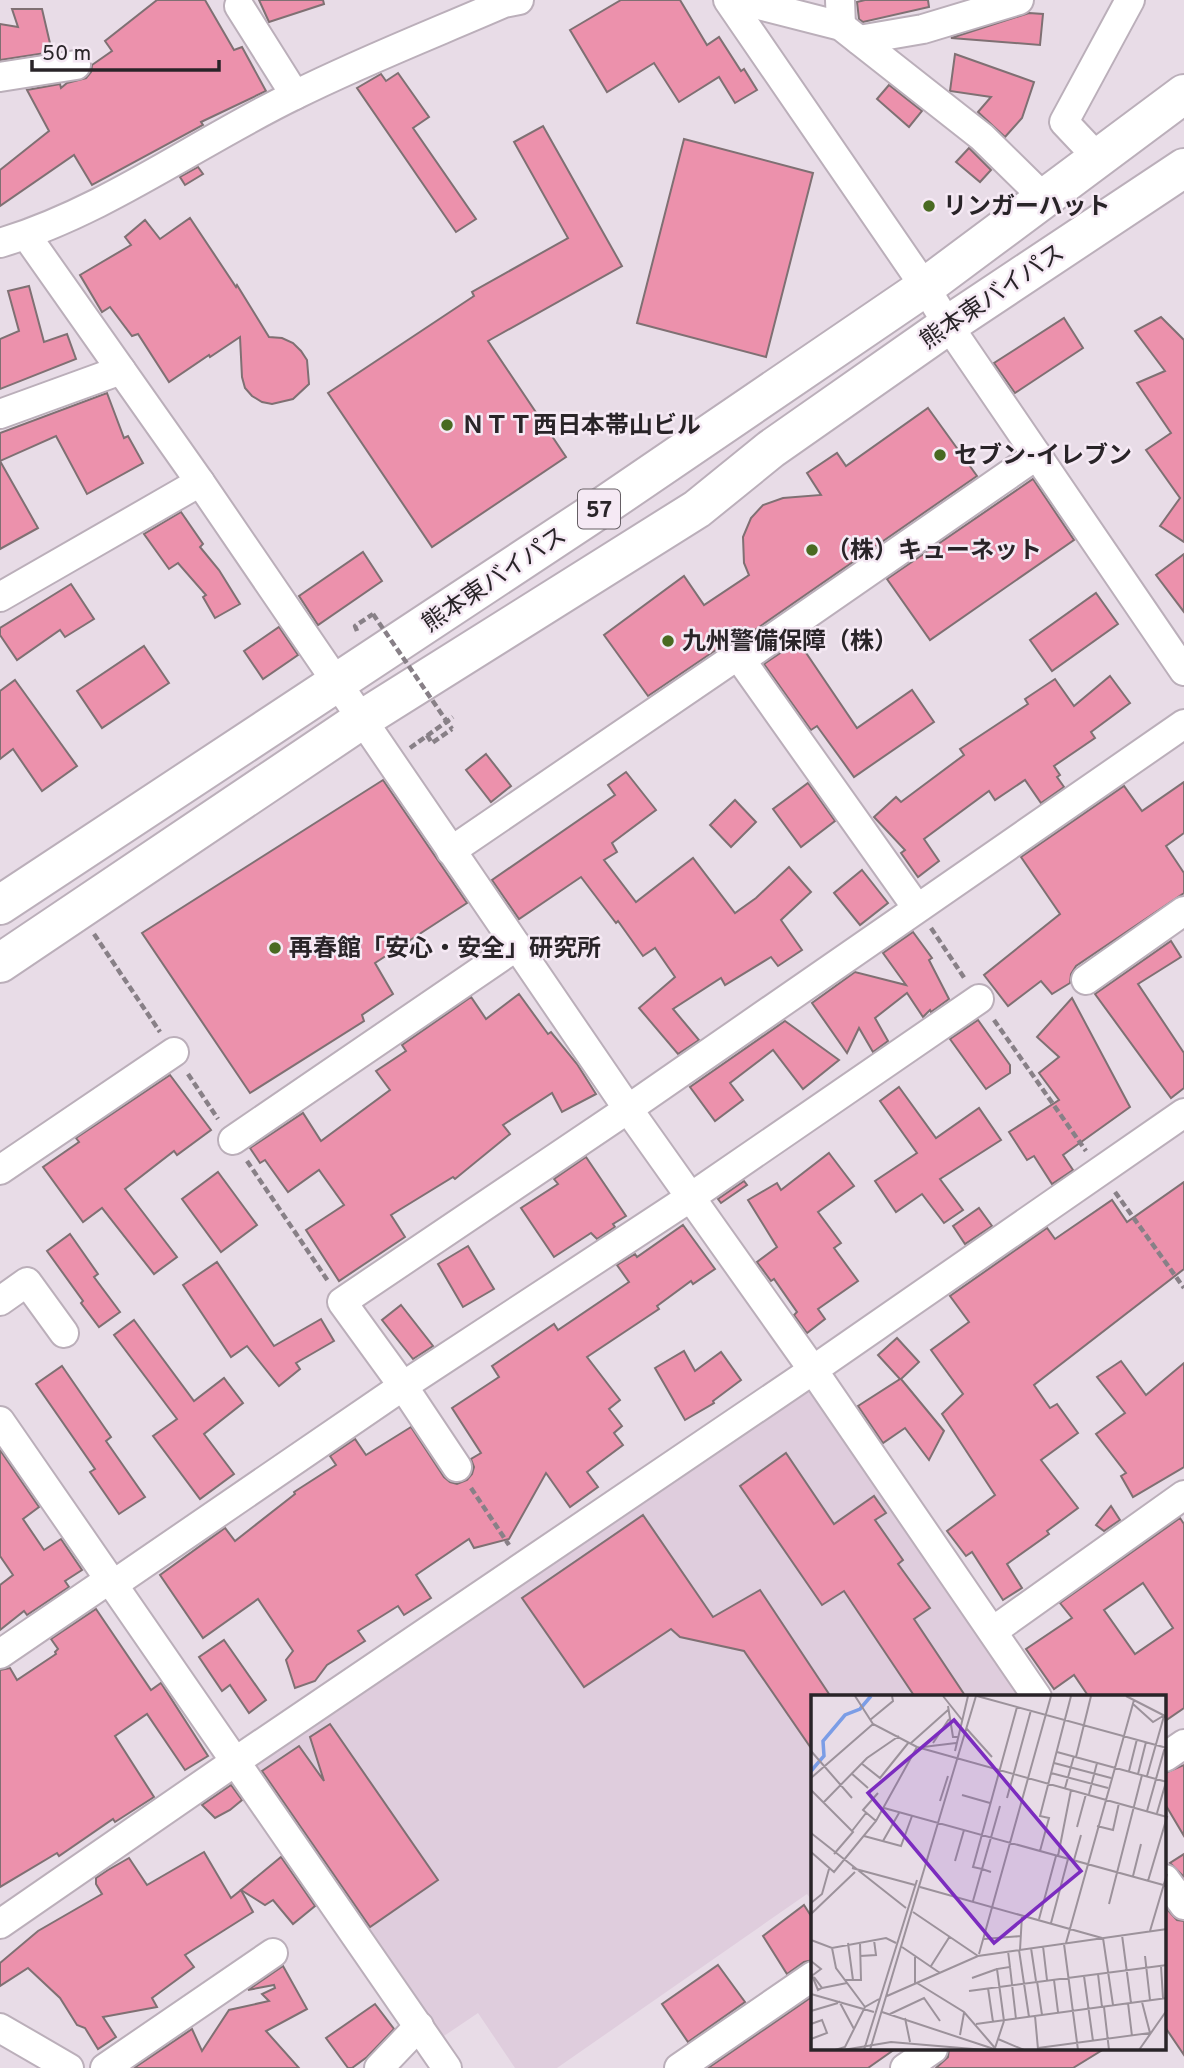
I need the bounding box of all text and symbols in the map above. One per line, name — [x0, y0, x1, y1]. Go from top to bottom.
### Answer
scale bar — [32, 28, 219, 72]
text: 50 m — [42, 41, 91, 68]
place label: リンガーハット — [943, 193, 1111, 223]
marker: リンガーハット — [921, 198, 937, 214]
street label: 熊本東バイパス — [915, 238, 1071, 357]
place label: ＮＴＴ西日本帯山ビル — [461, 412, 701, 442]
marker: ＮＴＴ西日本帯山ビル — [439, 417, 455, 433]
place label: セブン-イレブン — [954, 442, 1132, 472]
marker: セブン-イレブン — [932, 447, 948, 463]
road number: 57 — [578, 489, 620, 528]
street label: 熊本東バイパス — [417, 521, 573, 640]
place label: （株）キューネット — [826, 537, 1042, 567]
marker: （株）キューネット — [804, 542, 820, 558]
place label: 九州警備保障（株） — [682, 628, 898, 658]
marker: 九州警備保障（株） — [660, 633, 676, 649]
place label: 再春館「安心・安全」研究所 — [289, 935, 601, 965]
marker: 再春館「安心・安全」研究所 — [267, 940, 283, 956]
inset map — [811, 1695, 1166, 2050]

